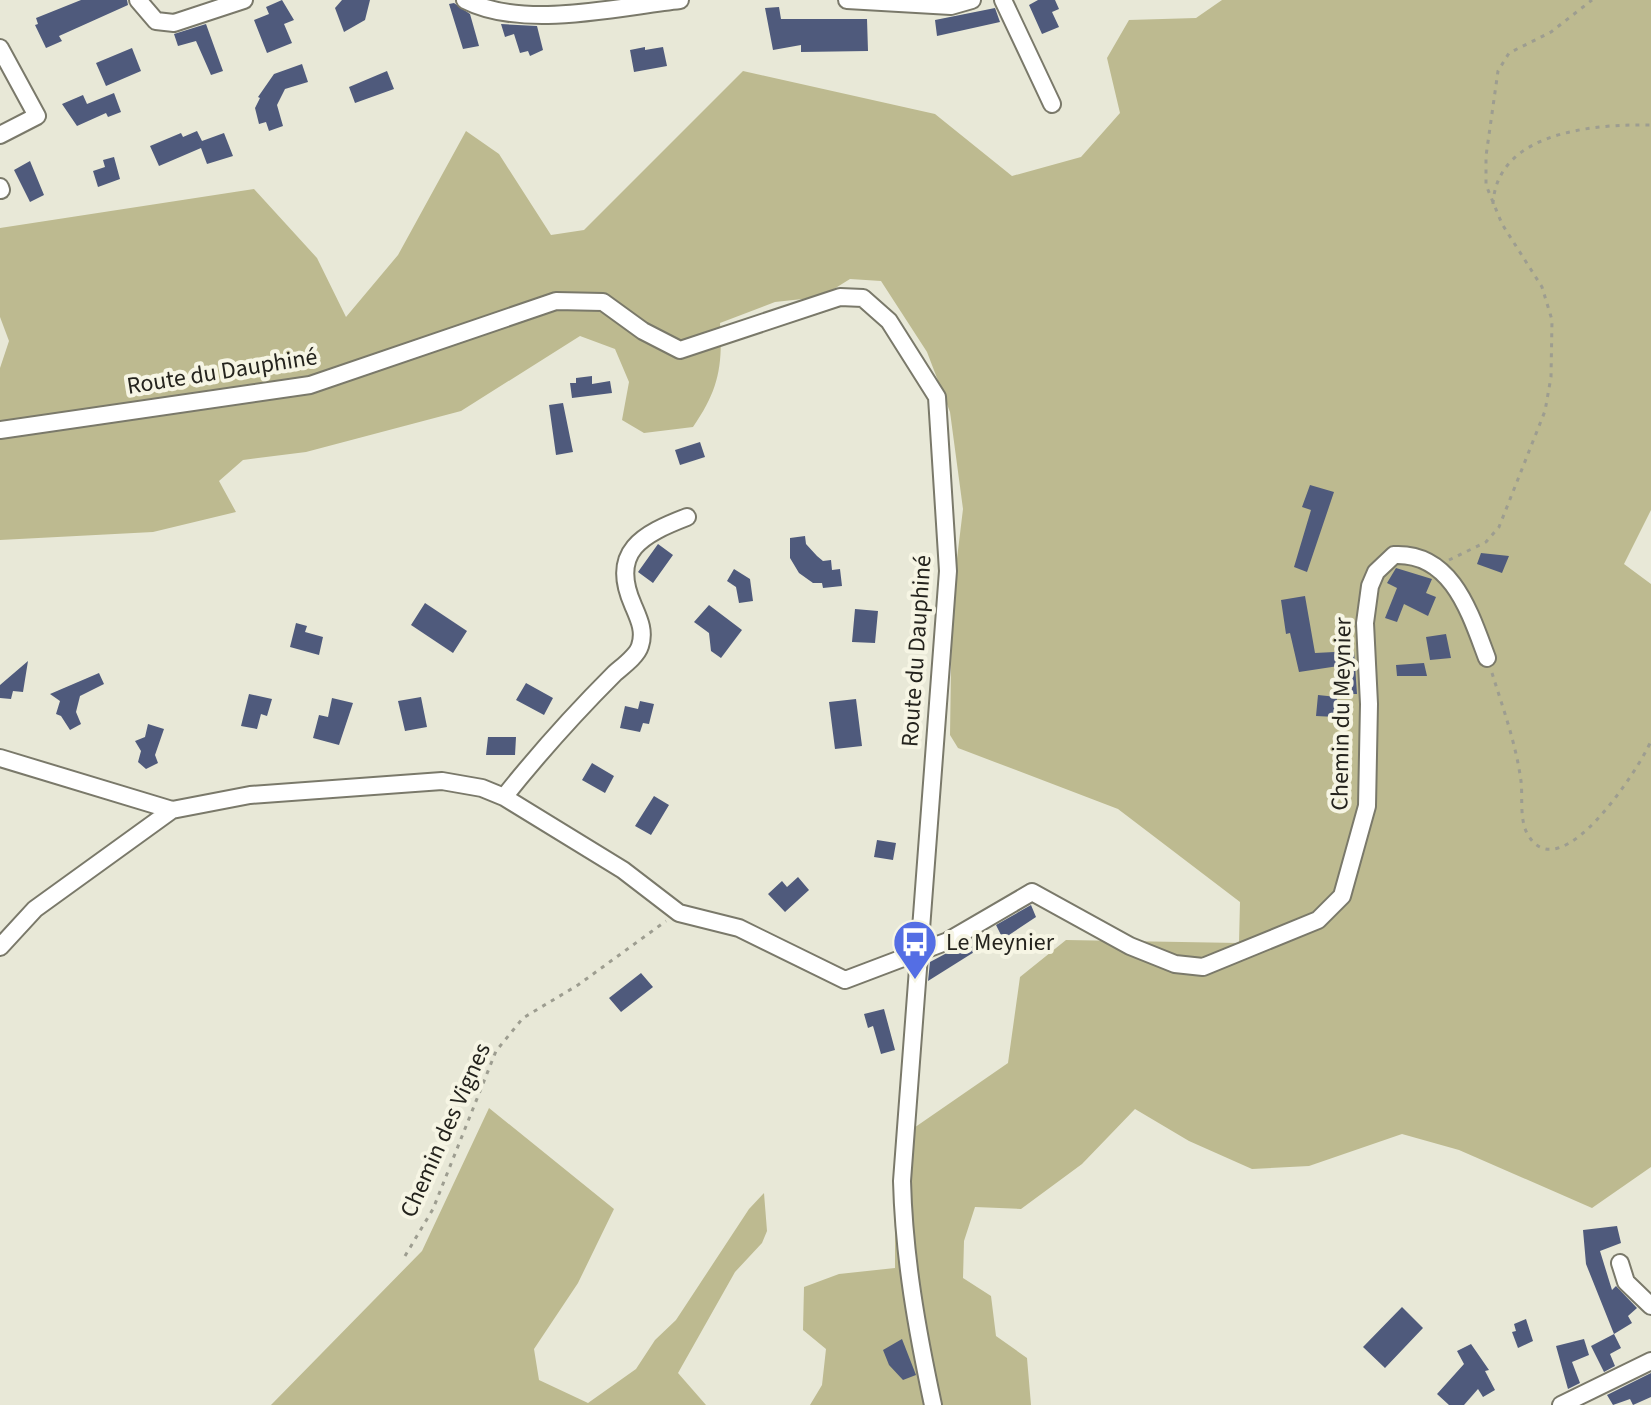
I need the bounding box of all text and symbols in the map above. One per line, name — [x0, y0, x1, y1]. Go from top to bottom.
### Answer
street label: Route du Dauphiné — [124, 339, 320, 404]
street label: Route du Dauphiné — [892, 554, 941, 748]
street label: Chemin du Meynier — [1322, 616, 1361, 811]
bus stop icon: Le Meynier — [891, 918, 939, 981]
place label: Le Meynier — [946, 925, 1055, 960]
street label: Chemin des Vignes — [391, 1037, 500, 1223]

